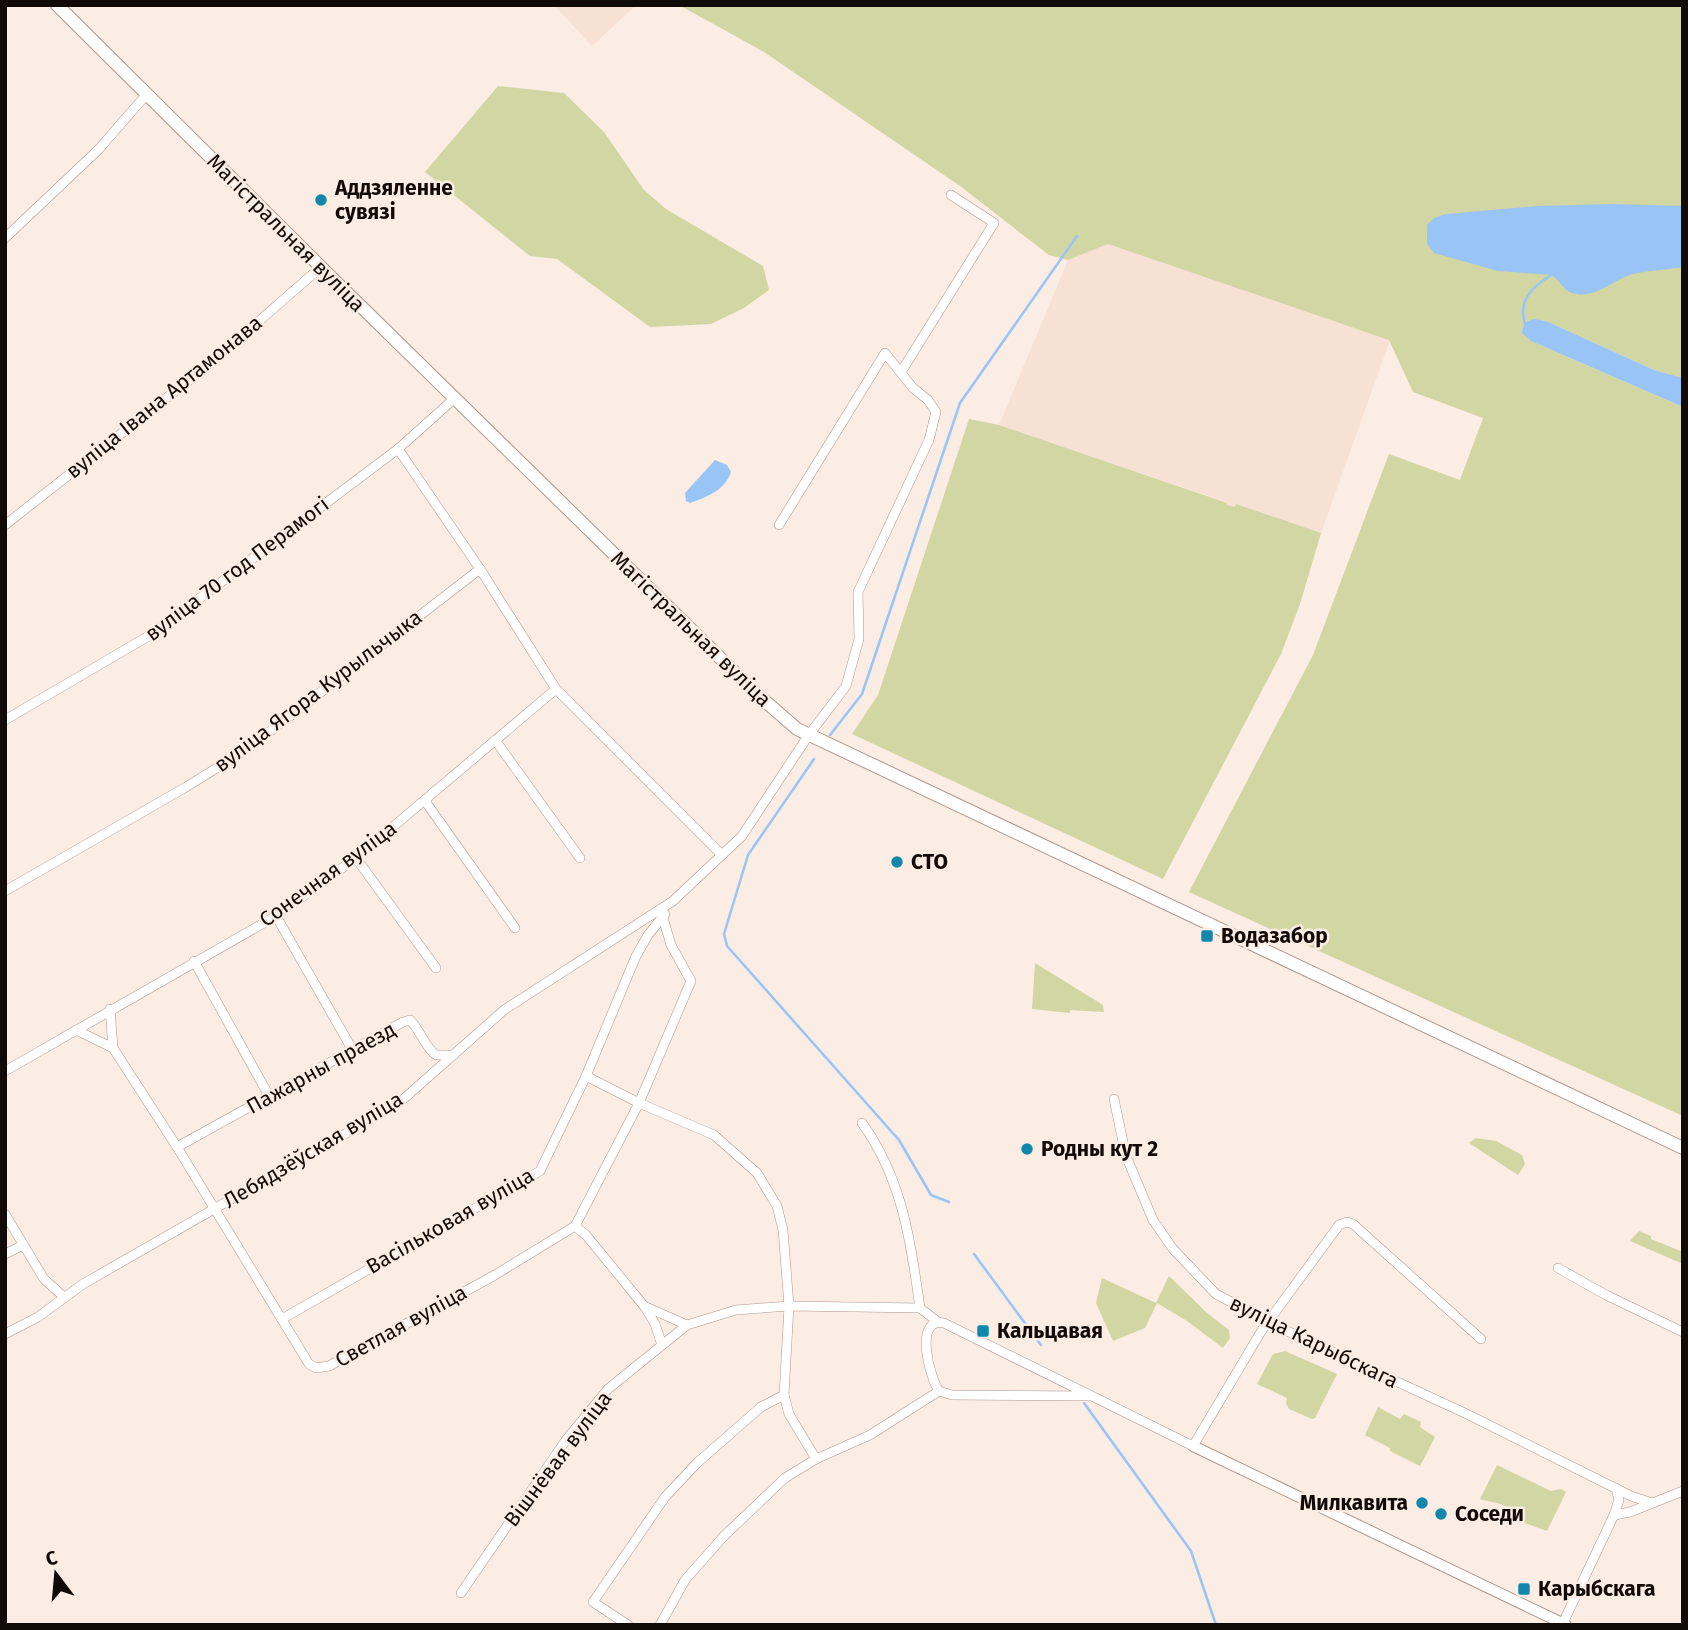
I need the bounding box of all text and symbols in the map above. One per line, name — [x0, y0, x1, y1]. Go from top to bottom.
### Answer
street label: Магістральная вуліца — [201, 148, 371, 318]
place label: Аддзяленне сувязі — [334, 175, 453, 225]
marker: Аддзяленне сувязі — [313, 192, 329, 208]
street label: вуліца Івана Артамонава — [61, 310, 267, 484]
street label: вуліца 70 год Перамогі — [140, 491, 334, 647]
street label: Магістральная вуліца — [605, 546, 777, 712]
street label: вуліца Ягора Курыльчыка — [209, 604, 427, 778]
street label: Сонечная вуліца — [254, 815, 402, 933]
place label: СТО — [911, 849, 948, 875]
marker: СТО — [889, 854, 905, 870]
place label: Водазабор — [1221, 923, 1328, 949]
marker: Водазабор — [1199, 928, 1215, 944]
street label: Пажарны праезд — [242, 1016, 400, 1120]
street label: Лебядзёўская вуліца — [218, 1086, 408, 1214]
place label: Родны кут 2 — [1041, 1136, 1158, 1162]
marker: Родны кут 2 — [1019, 1141, 1035, 1157]
street label: Васільковая вуліца — [361, 1162, 539, 1280]
street label: Светлая вуліца — [331, 1279, 471, 1373]
street label: вуліца Карыбскага — [1225, 1290, 1403, 1394]
place label: Кальцавая — [997, 1318, 1103, 1344]
marker: Кальцавая — [975, 1323, 991, 1339]
street label: Вішнёвая вуліца — [499, 1386, 617, 1532]
place label: Милкавита — [1300, 1490, 1408, 1516]
marker: Милкавита — [1414, 1495, 1430, 1511]
place label: Соседи — [1455, 1501, 1524, 1527]
marker: Соседи — [1433, 1506, 1449, 1522]
north arrow — [21, 1539, 91, 1609]
text: С — [43, 1546, 60, 1571]
place label: Карыбскага — [1538, 1576, 1655, 1602]
marker: Карыбскага — [1516, 1581, 1532, 1597]

